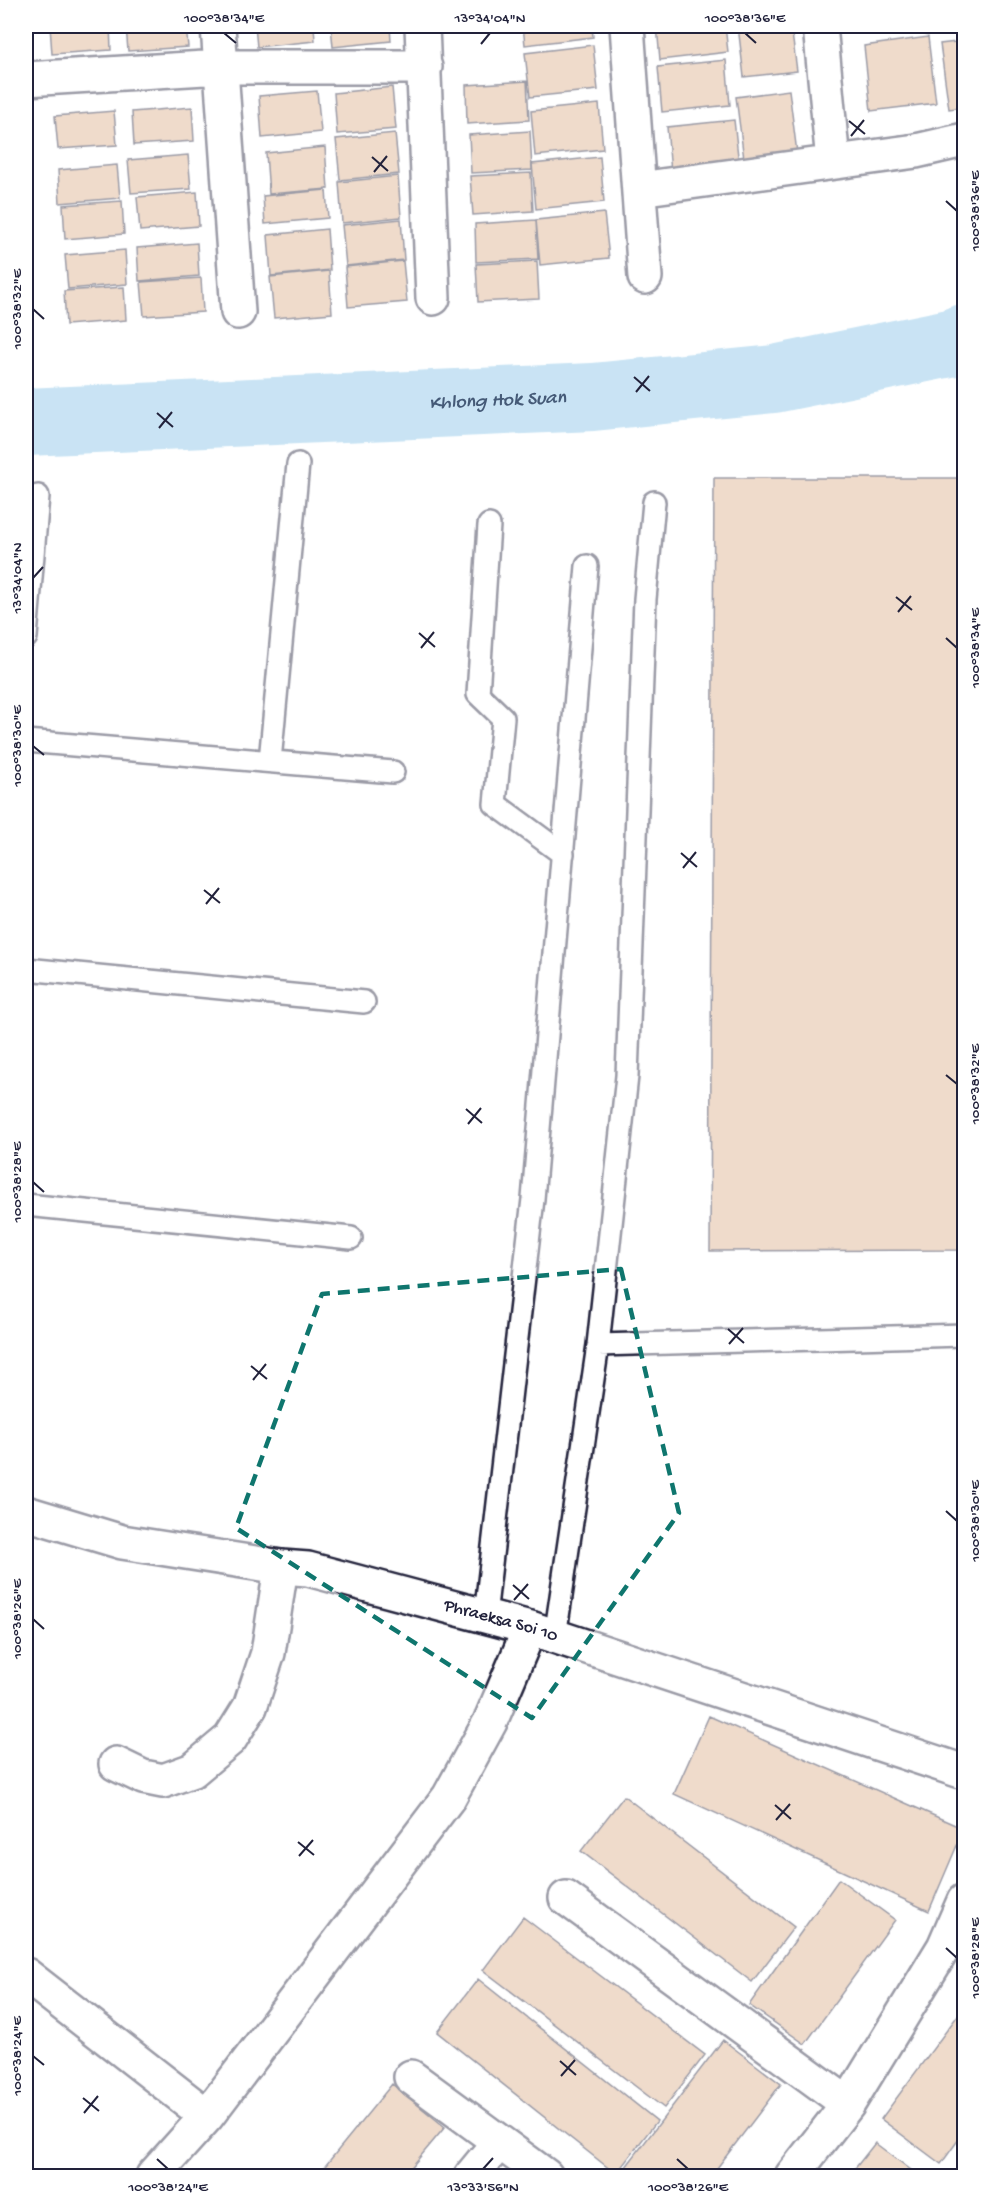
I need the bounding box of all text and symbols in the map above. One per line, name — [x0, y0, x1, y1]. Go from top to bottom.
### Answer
text: 100°38'34"E — [183, 10, 265, 28]
text: 13°34'04"N — [454, 10, 526, 28]
text: 100°38'36"E — [704, 10, 786, 28]
text: 100°38'36"E — [967, 170, 985, 252]
text: 100°38'32"E — [9, 268, 27, 350]
water label: Khlong Hok Suan — [429, 387, 567, 416]
text: 13°34'04"N — [9, 542, 27, 614]
text: 100°38'34"E — [967, 607, 985, 689]
text: 100°38'30"E — [9, 705, 27, 788]
text: 100°38'32"E — [967, 1043, 985, 1125]
text: 100°38'28"E — [9, 1141, 27, 1223]
text: 100°38'30"E — [967, 1480, 985, 1563]
text: 100°38'26"E — [9, 1578, 27, 1660]
street label: Phraeksa Soi 10 — [440, 1595, 561, 1647]
text: 100°38'28"E — [967, 1917, 985, 1999]
text: 100°38'24"E — [9, 2016, 27, 2097]
text: 100°38'24"E — [127, 2179, 208, 2197]
text: 13°33'56"N — [446, 2179, 519, 2197]
text: 100°38'26"E — [647, 2179, 729, 2197]

